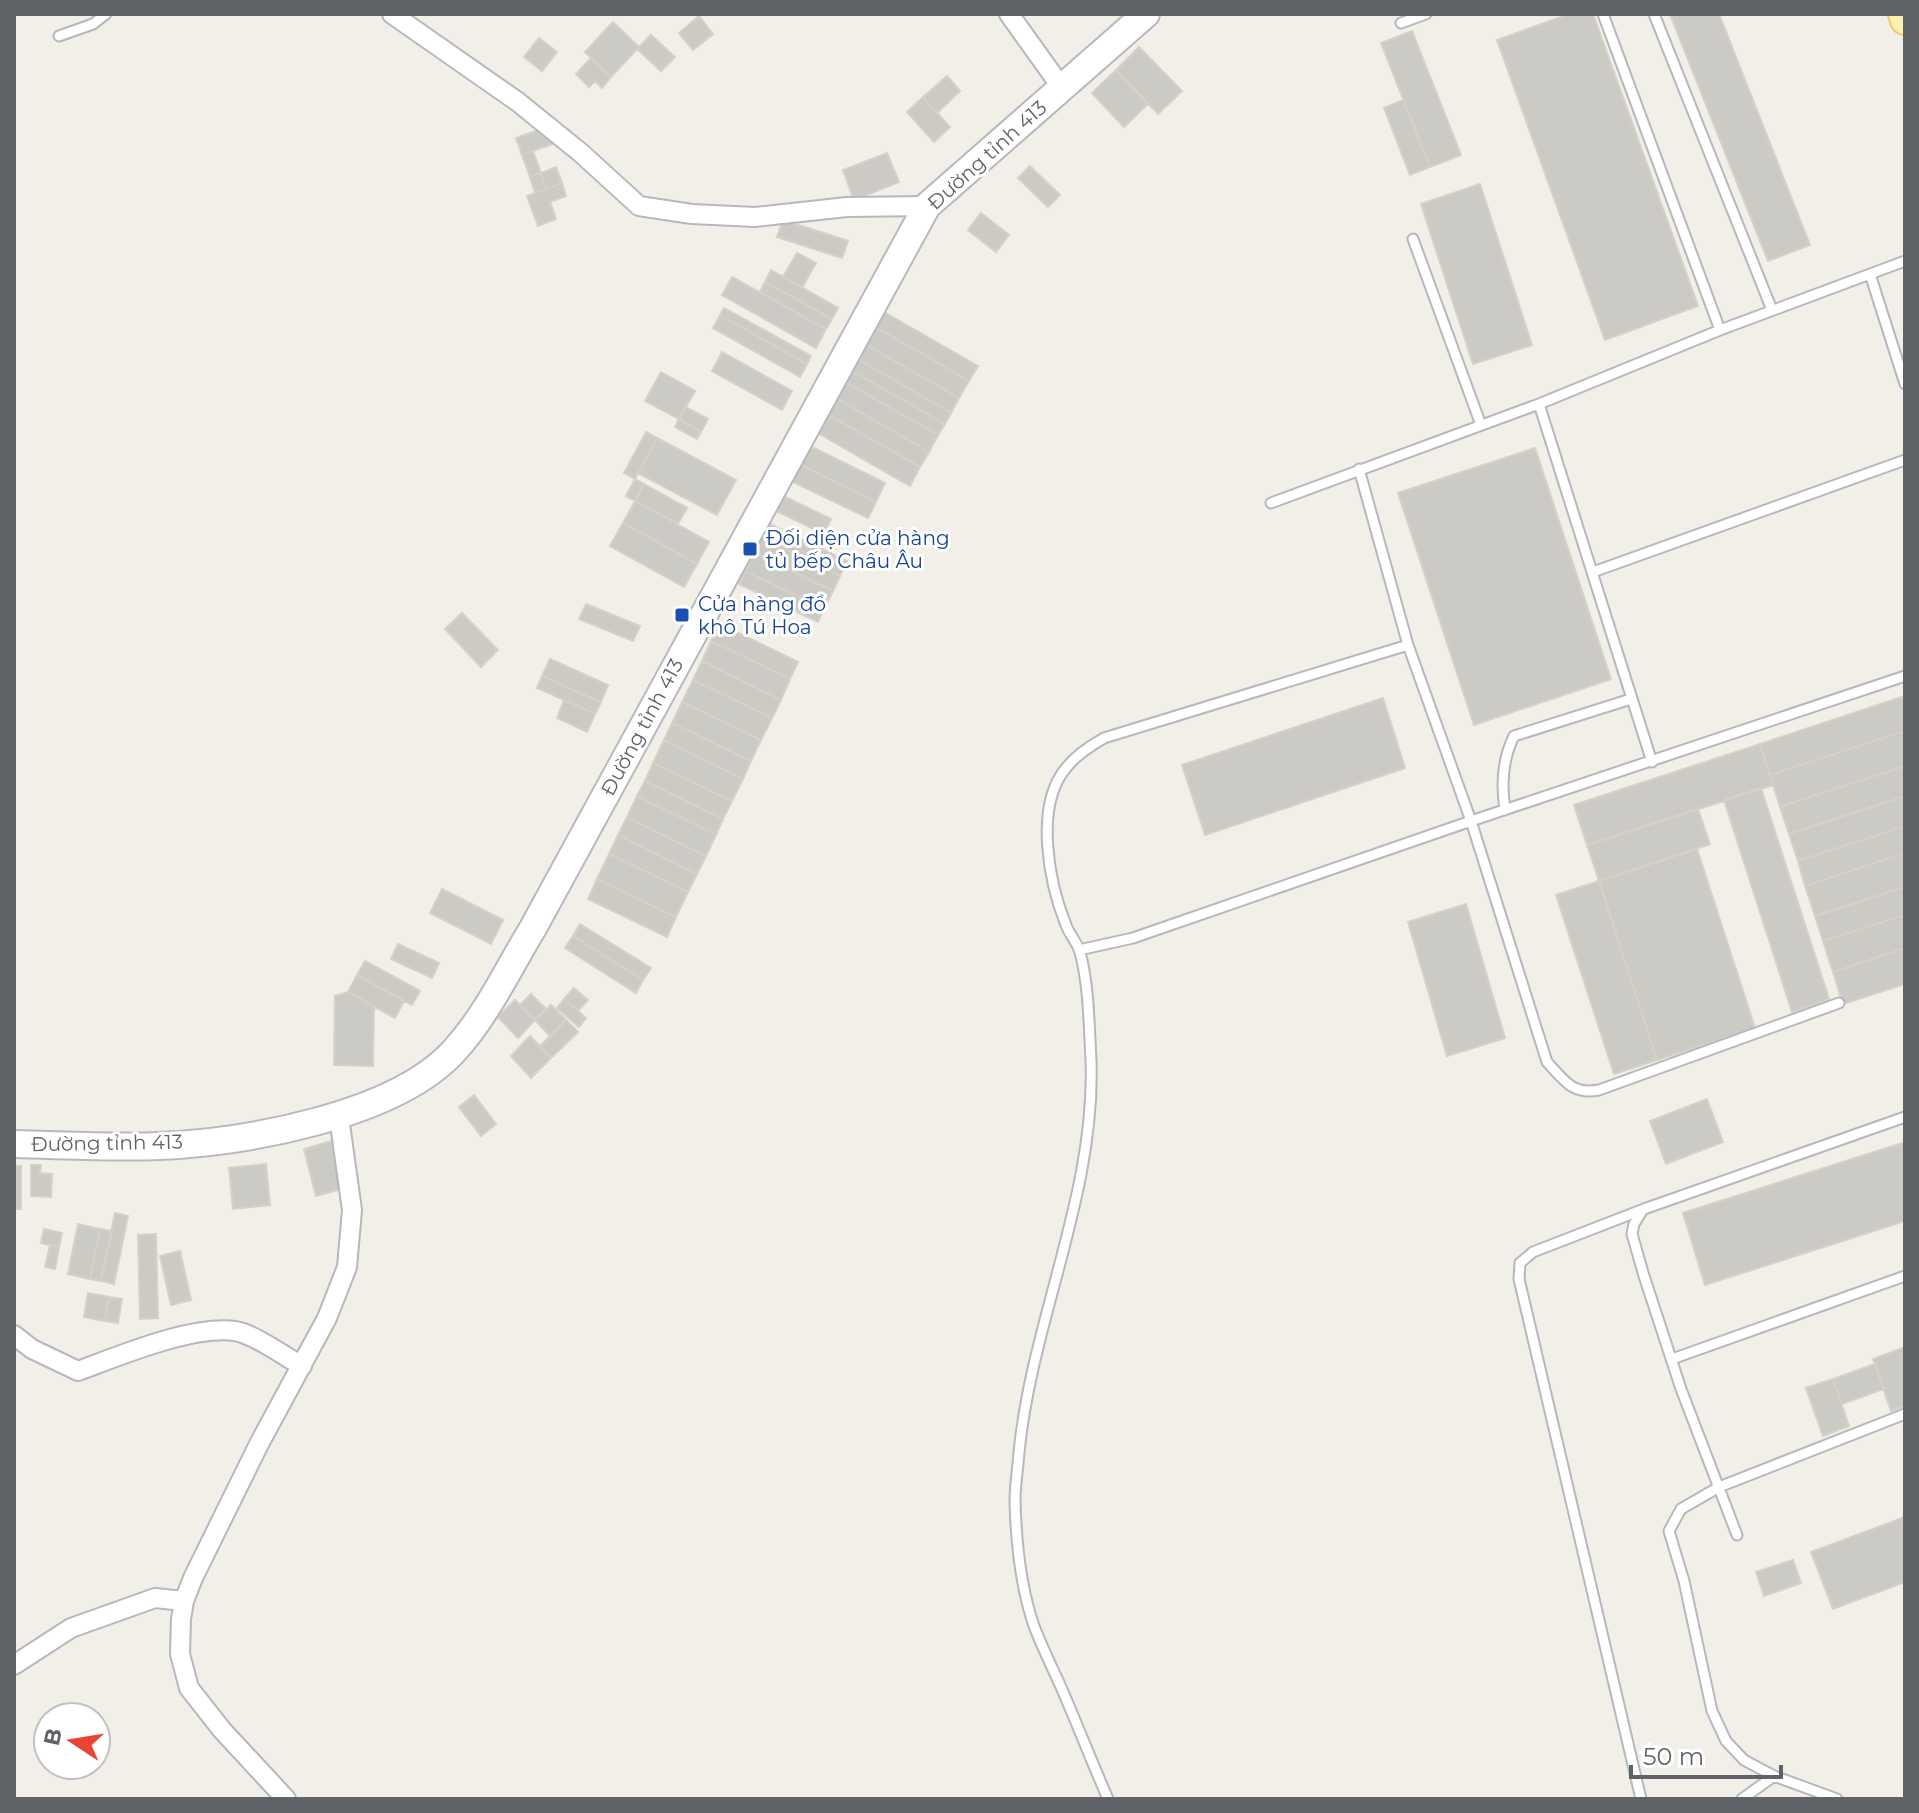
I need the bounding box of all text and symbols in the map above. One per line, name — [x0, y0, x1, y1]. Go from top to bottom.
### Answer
street label: Đường tỉnh 413 — [923, 95, 1051, 215]
place label: Đối diện cửa hàng tủ bếp Châu Âu — [766, 526, 950, 573]
marker: Đối diện cửa hàng tủ bếp Châu Âu — [741, 540, 759, 558]
place label: Cửa hàng đồ khô Tú Hoa — [698, 592, 826, 639]
marker: Cửa hàng đồ khô Tú Hoa — [673, 606, 691, 624]
street label: Đường tỉnh 413 — [596, 654, 688, 800]
street label: Đường tỉnh 413 — [31, 1130, 183, 1156]
north arrow — [32, 1701, 112, 1781]
text: B — [38, 1726, 68, 1748]
scale bar — [1631, 1729, 1781, 1779]
text: 50 m — [1643, 1742, 1704, 1771]

